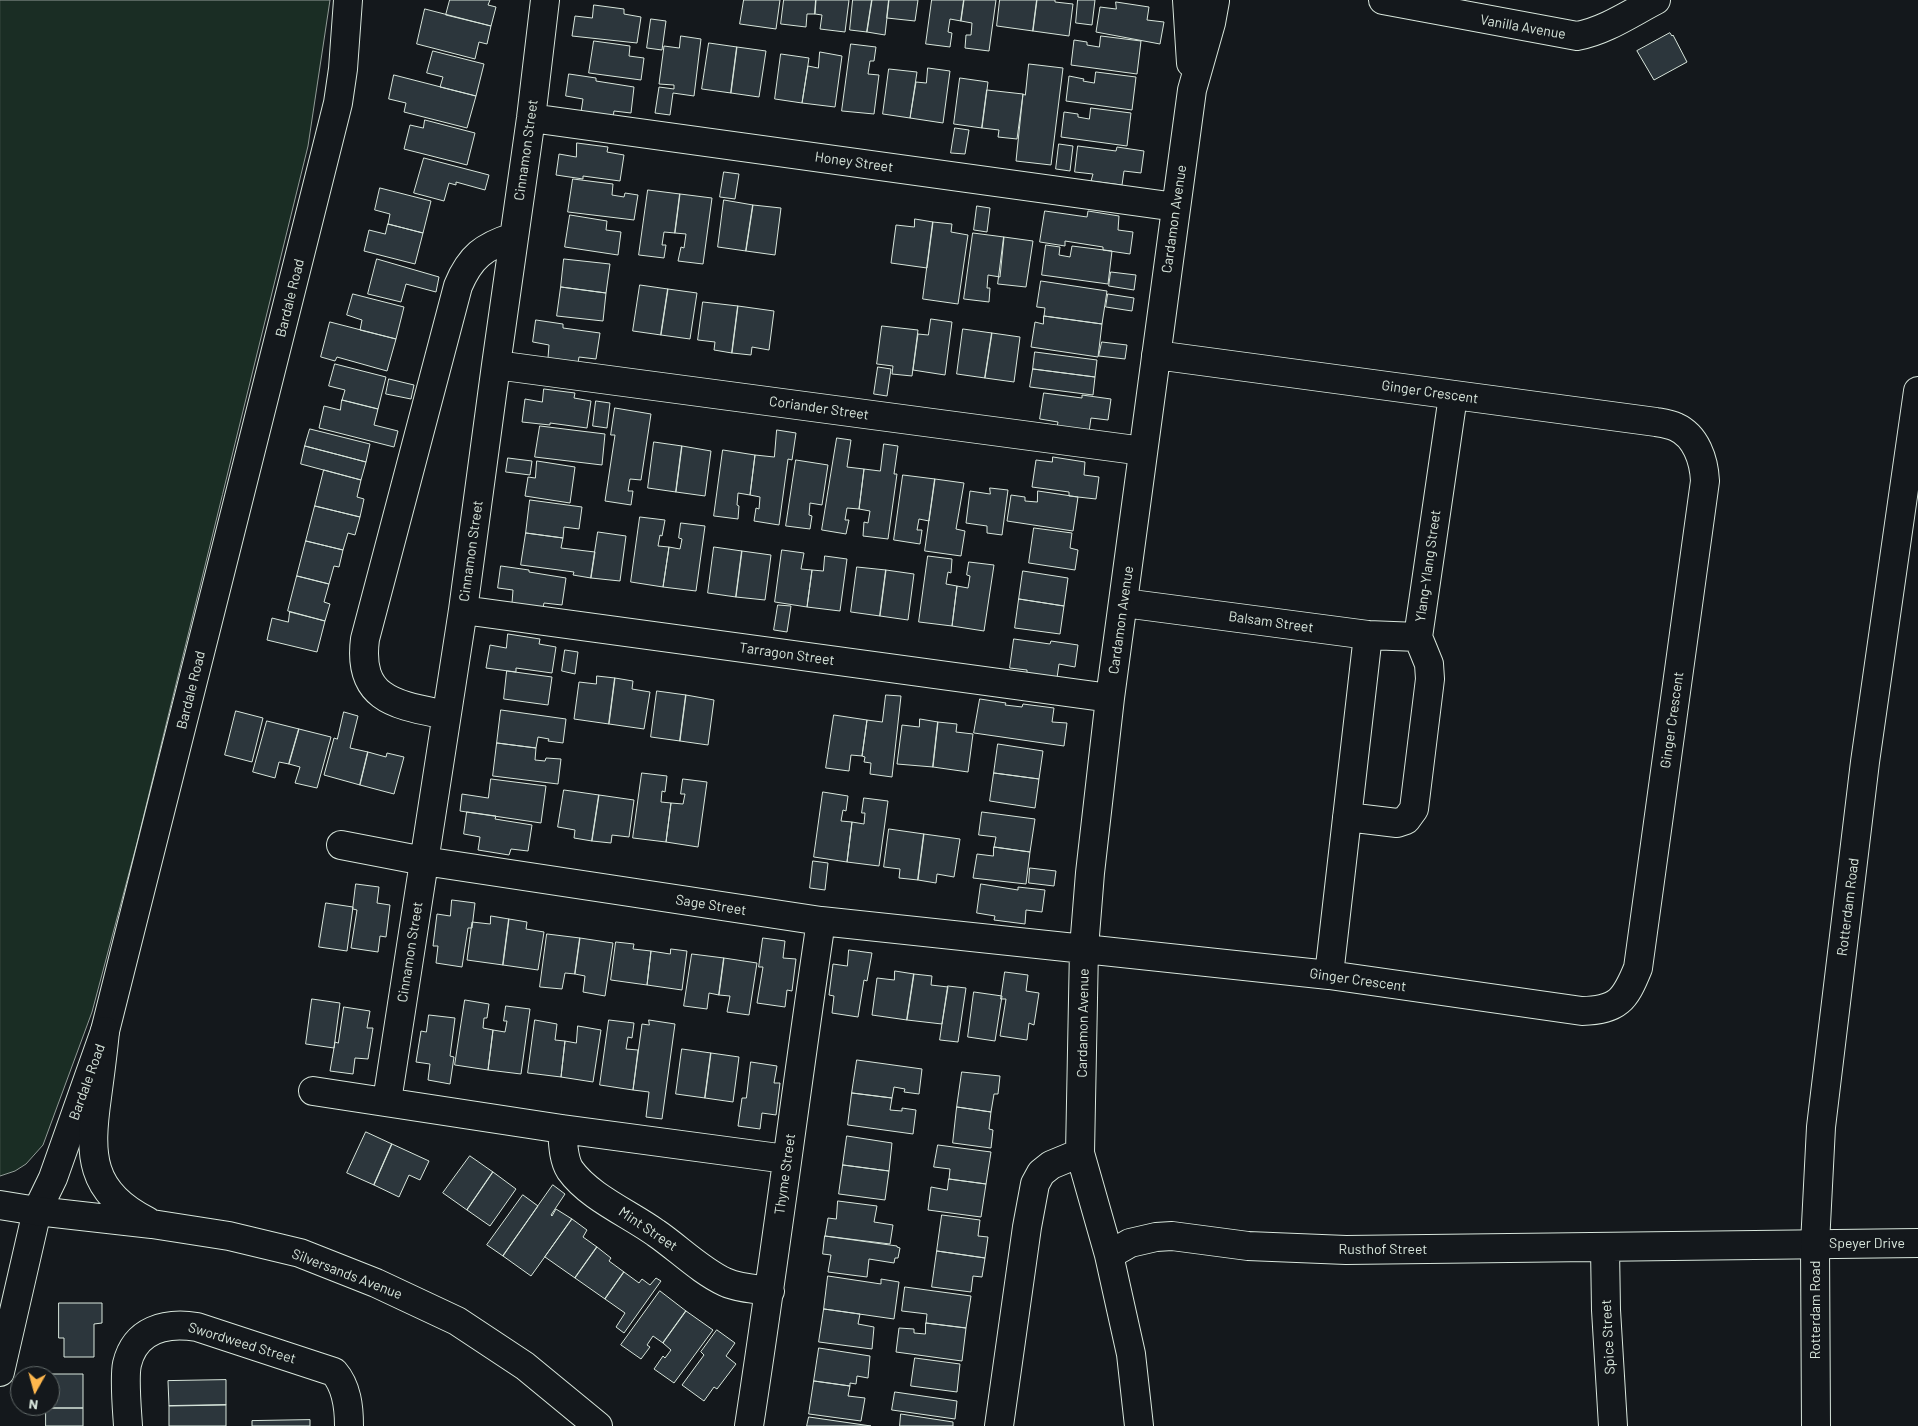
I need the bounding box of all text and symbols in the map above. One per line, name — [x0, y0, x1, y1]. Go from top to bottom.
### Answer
street label: Vanilla Avenue — [1479, 11, 1567, 43]
street label: Cinnamon Street — [511, 98, 541, 202]
street label: Honey Street — [814, 148, 894, 176]
street label: Cardamon Avenue — [1158, 164, 1190, 274]
street label: Bardale Road — [272, 257, 308, 339]
street label: Ginger Crescent — [1381, 377, 1479, 407]
street label: Coriander Street — [768, 393, 870, 423]
street label: Cinnamon Street — [456, 499, 486, 603]
street label: Ylang-Ylang Street — [1412, 509, 1444, 623]
street label: Cardamon Avenue — [1105, 565, 1137, 675]
street label: Balsam Street — [1227, 608, 1315, 636]
street label: Tarragon Street — [738, 639, 836, 669]
street label: Bardale Road — [173, 649, 209, 731]
street label: Ginger Crescent — [1657, 671, 1687, 769]
street label: Rotterdam Road — [1834, 857, 1862, 957]
street label: Sage Street — [674, 891, 748, 919]
street label: Cinnamon Street — [394, 900, 426, 1004]
street label: Ginger Crescent — [1309, 965, 1407, 995]
street label: Cardamon Avenue — [1074, 968, 1092, 1078]
street label: Bardale Road — [65, 1041, 109, 1123]
street label: Thyme Street — [771, 1132, 799, 1216]
street label: Mint Street — [615, 1203, 681, 1255]
street label: Speyer Drive — [1829, 1235, 1905, 1251]
street label: Rusthof Street — [1339, 1241, 1427, 1257]
street label: Silversands Avenue — [289, 1245, 405, 1303]
street label: Rotterdam Road — [1807, 1261, 1823, 1359]
street label: Spice Street — [1598, 1299, 1618, 1375]
street label: Swordweed Street — [186, 1319, 298, 1367]
north arrow — [10, 1366, 60, 1416]
text: N — [28, 1396, 39, 1414]

